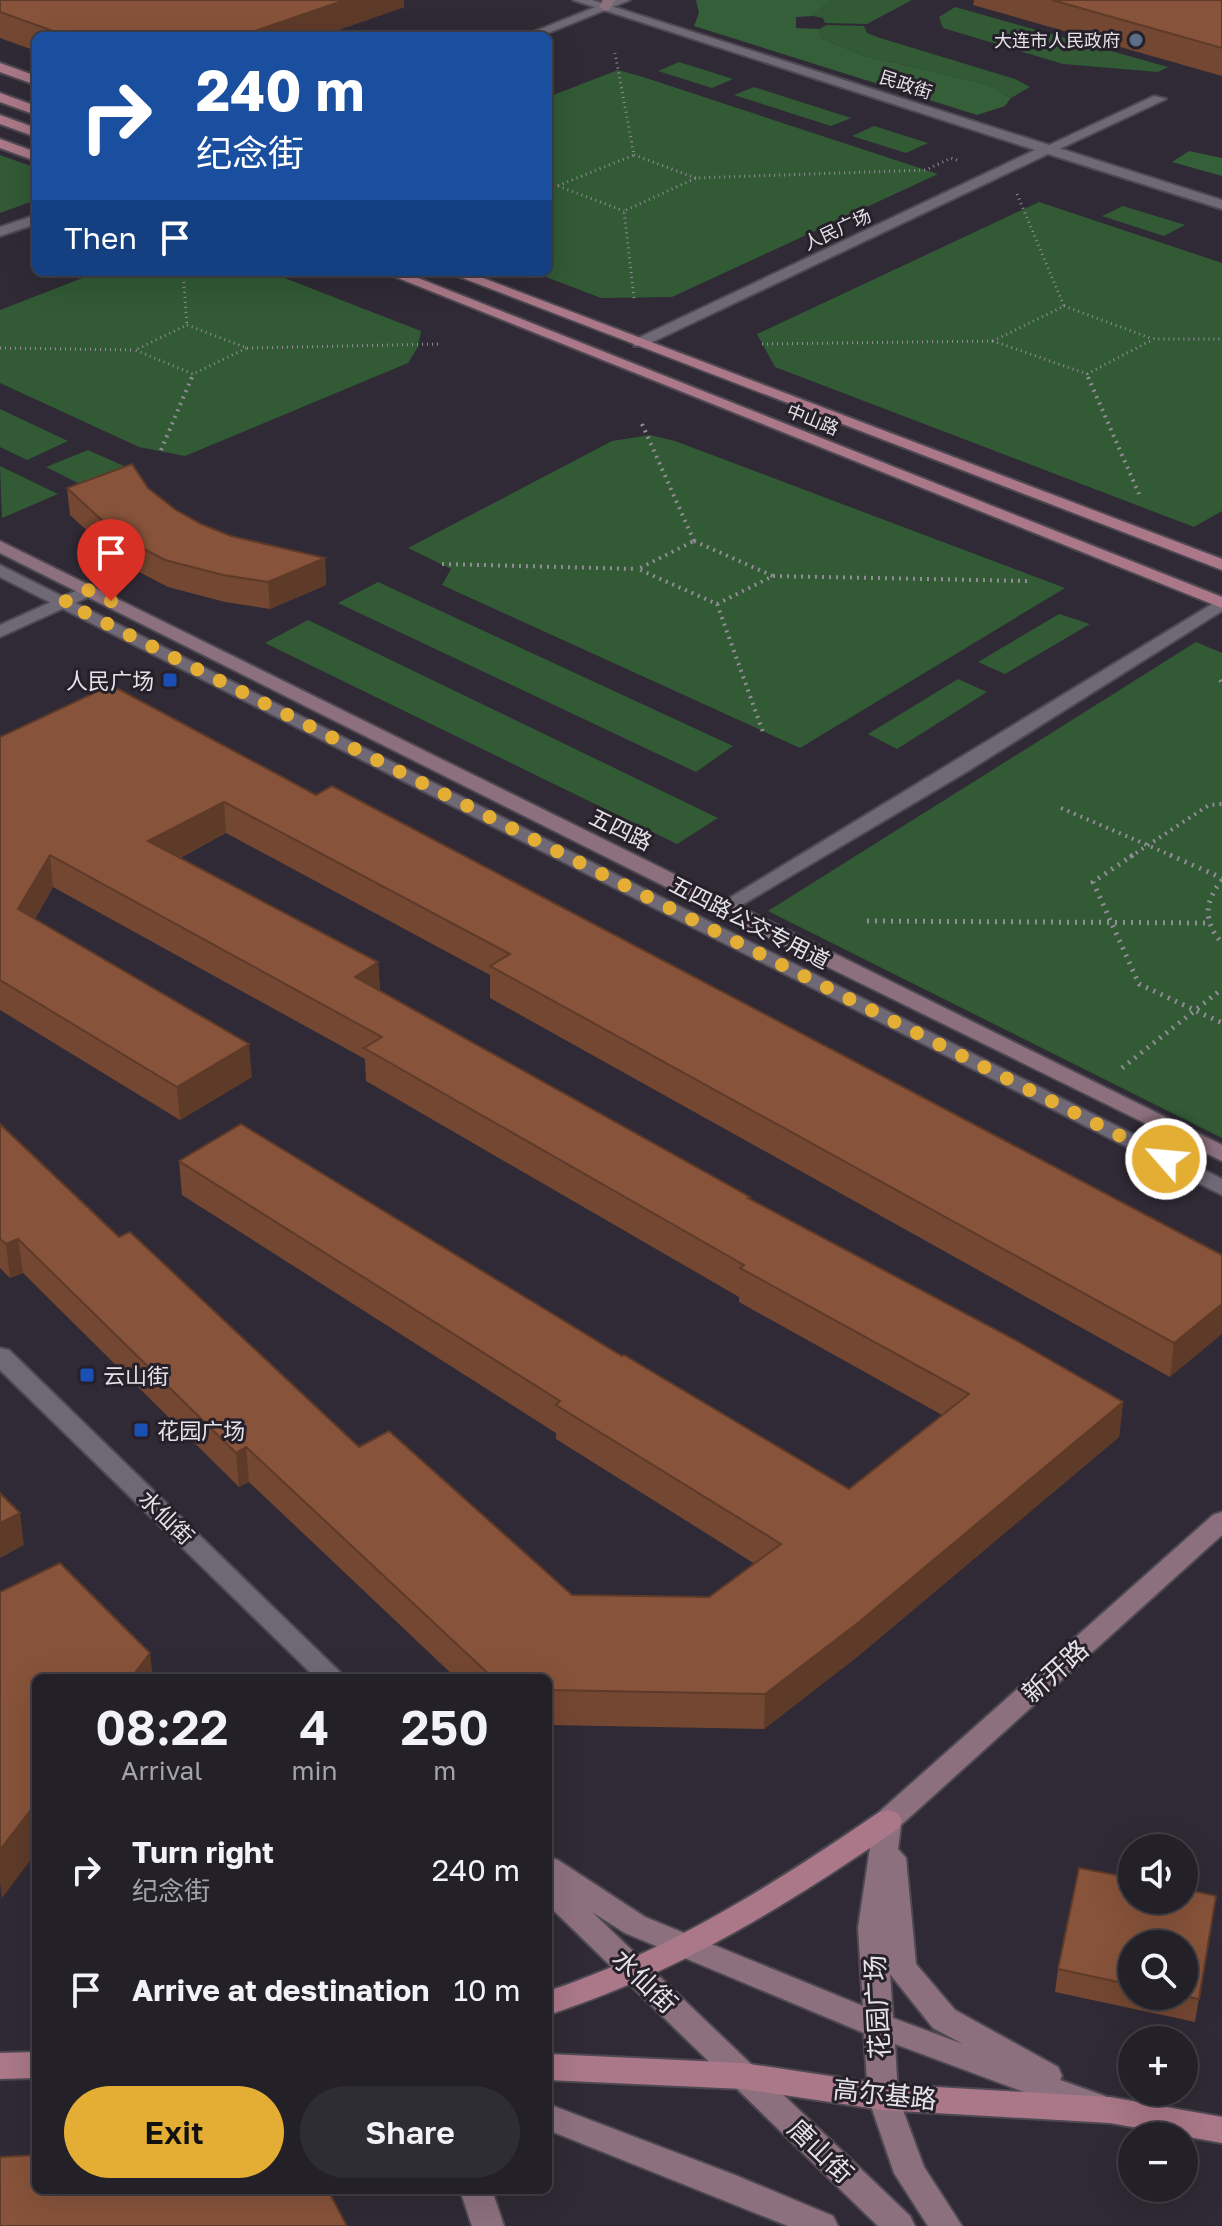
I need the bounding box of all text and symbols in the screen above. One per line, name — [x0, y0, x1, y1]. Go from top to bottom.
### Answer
place label: 大连市人民政府 — [994, 29, 1120, 51]
marker: 大连市人民政府 — [1127, 31, 1145, 49]
text: 240 m — [196, 56, 365, 123]
icon: right — [64, 64, 168, 168]
street label: 民政街 — [877, 65, 935, 103]
text: 纪念街 — [196, 131, 304, 174]
street label: 人民广场 — [800, 204, 874, 254]
icon: arrive — [153, 216, 197, 260]
text: Then — [64, 220, 137, 256]
street label: 中山路 — [784, 399, 842, 439]
pin — [77, 519, 145, 601]
icon: arrive — [89, 531, 133, 575]
place label: 人民广场 — [66, 667, 154, 694]
marker: 人民广场 — [161, 671, 179, 689]
street label: 五四路 — [585, 802, 657, 856]
street label: 五四路公交专用道 — [665, 870, 835, 974]
position arrow — [1124, 1117, 1208, 1201]
place label: 云山街 — [103, 1362, 169, 1389]
marker: 云山街 — [78, 1366, 96, 1384]
place label: 花园广场 — [157, 1417, 245, 1444]
marker: 花园广场 — [132, 1421, 150, 1439]
street label: 水仙街 — [134, 1484, 200, 1550]
street label: 新开路 — [1016, 1633, 1094, 1709]
text: 08:22 — [95, 1698, 228, 1756]
text: 4 — [299, 1698, 330, 1756]
text: 250 — [401, 1698, 489, 1756]
text: Arrival — [121, 1755, 203, 1786]
text: min — [292, 1755, 338, 1786]
text: m — [433, 1755, 456, 1786]
text: Turn right — [132, 1834, 274, 1870]
map controls — [1118, 1834, 1198, 2202]
button: sound — [1118, 1834, 1198, 1914]
icon: right — [64, 1848, 108, 1892]
text: 240 m — [432, 1852, 520, 1888]
text: 纪念街 — [132, 1875, 210, 1906]
button: search — [1118, 1930, 1198, 2010]
street label: 水仙街 — [606, 1943, 684, 2019]
street label: 花园广场 — [859, 1954, 895, 2060]
icon: arrive — [64, 1968, 108, 2012]
text: Arrive at destination — [132, 1972, 429, 2008]
text: 10 m — [453, 1972, 521, 2008]
button: + — [1118, 2026, 1198, 2106]
street label: 高尔基路 — [832, 2073, 938, 2115]
button: Exit — [64, 2086, 284, 2178]
button: Share — [300, 2086, 520, 2178]
street label: 唐山街 — [782, 2113, 860, 2189]
button: − — [1118, 2122, 1198, 2202]

